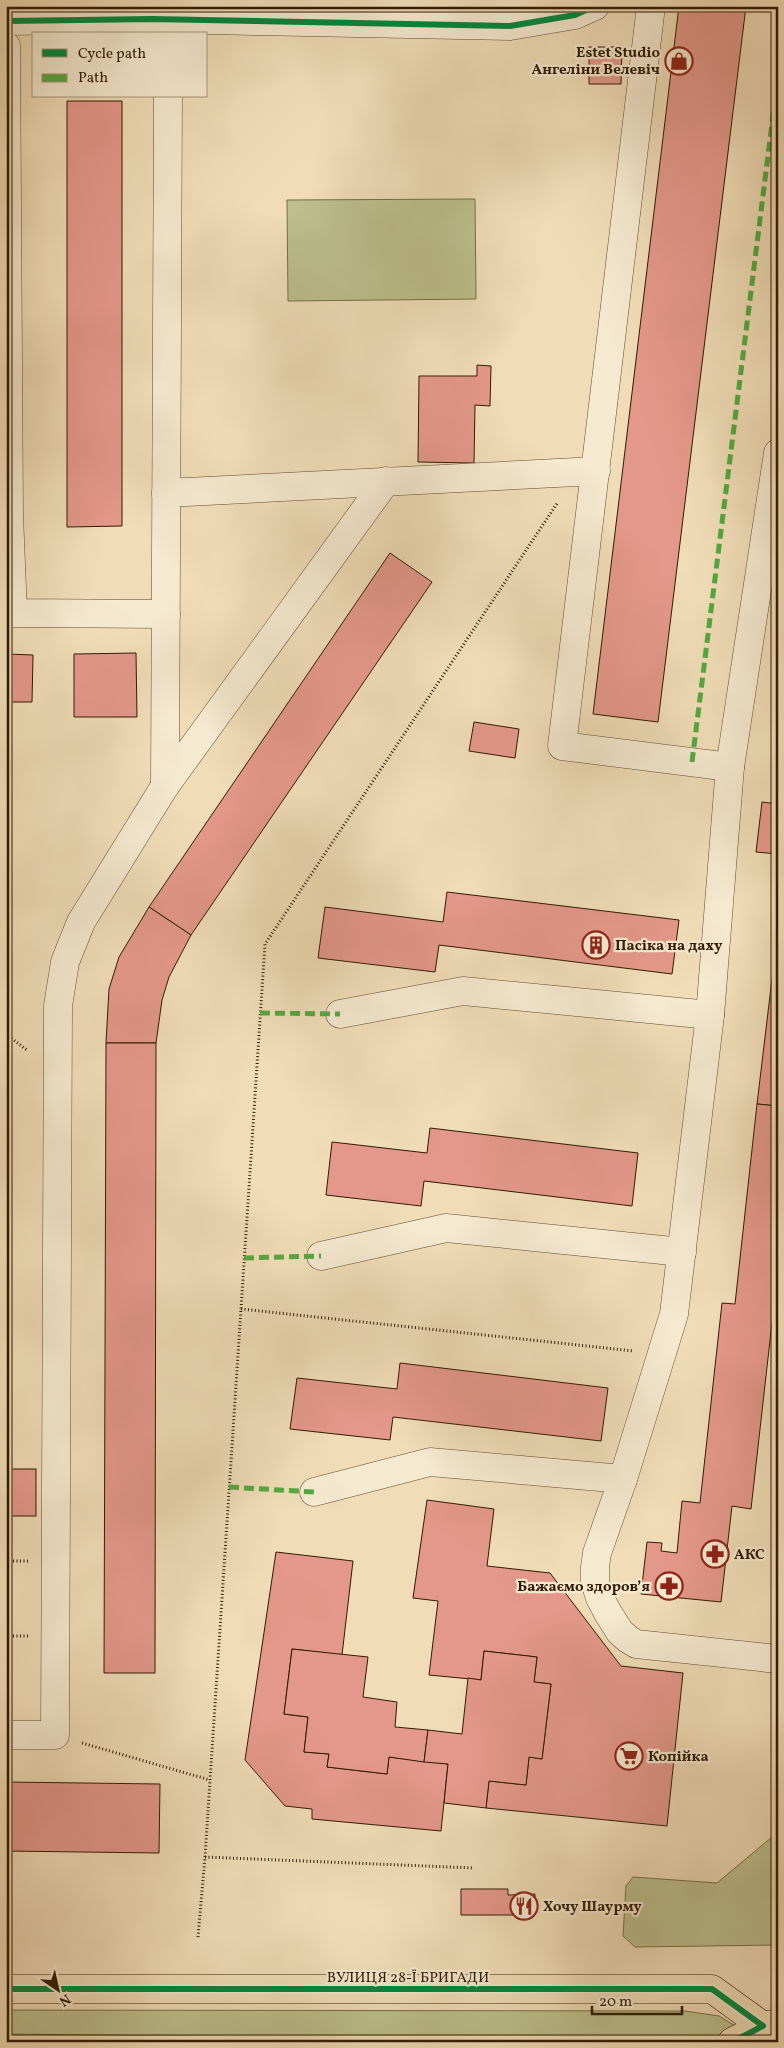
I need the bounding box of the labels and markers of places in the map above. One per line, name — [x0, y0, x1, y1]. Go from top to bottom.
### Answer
place label: Estet Studio Ангеліни Велевіч — [532, 43, 660, 81]
shop icon: Estet Studio Ангеліни Велевіч — [664, 46, 694, 76]
building icon: Пасіка на даху — [581, 930, 611, 960]
place label: Пасіка на даху — [615, 936, 723, 957]
pharmacy icon: АКС — [700, 1539, 730, 1569]
place label: АКС — [734, 1545, 765, 1566]
pharmacy icon: Бажаємо здоровʼя — [654, 1571, 684, 1601]
place label: Бажаємо здоровʼя — [517, 1577, 650, 1598]
supermarket icon: Копійка — [614, 1741, 644, 1771]
place label: Копійка — [648, 1747, 709, 1768]
restaurant icon: Хочу Шаурму — [509, 1891, 539, 1921]
place label: Хочу Шаурму — [543, 1897, 642, 1918]

